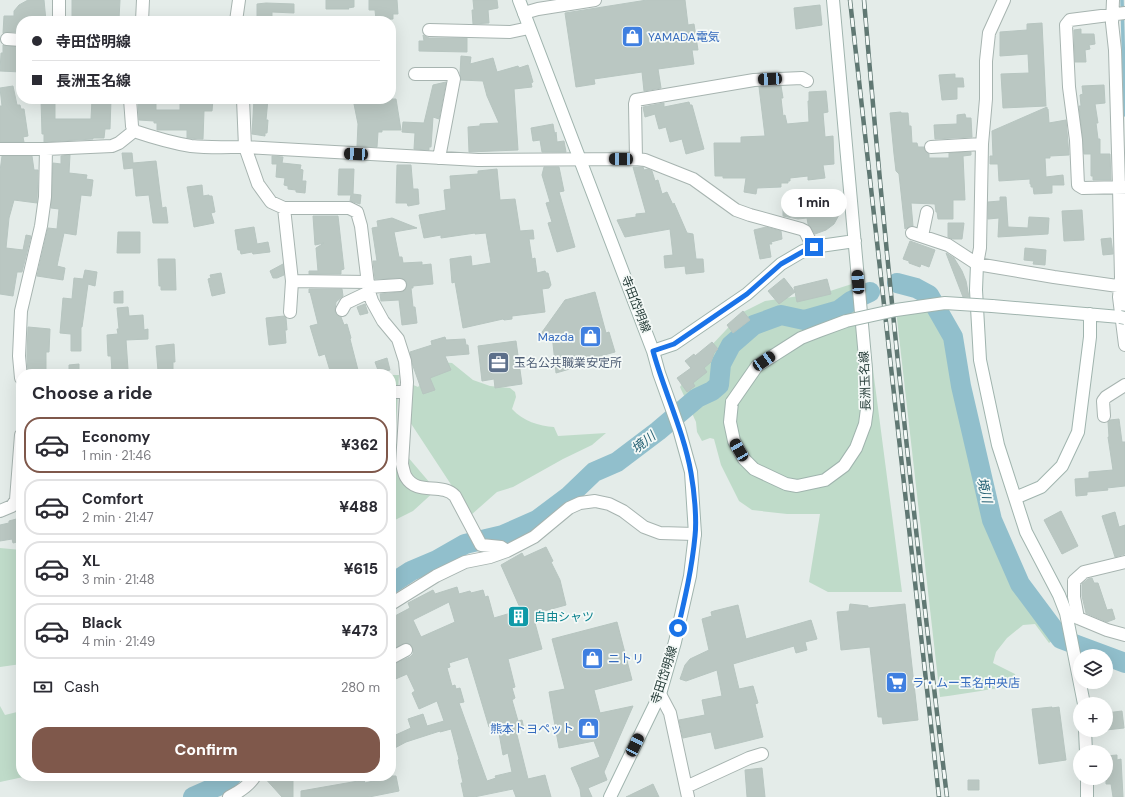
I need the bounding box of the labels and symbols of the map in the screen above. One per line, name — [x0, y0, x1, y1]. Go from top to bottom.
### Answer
shop icon: YAMADA電気 — [619, 24, 645, 50]
place label: YAMADA電気 — [648, 29, 720, 45]
car — [758, 72, 782, 86]
car — [344, 147, 368, 161]
car — [609, 153, 633, 165]
callout: 1 min — [781, 189, 847, 217]
route end — [805, 238, 823, 256]
car — [851, 270, 865, 294]
street label: 寺田岱明線 — [618, 273, 654, 335]
shop icon: Mazda — [577, 324, 603, 350]
place label: Mazda — [538, 329, 574, 345]
car — [751, 349, 777, 373]
office icon: 玉名公共職業安定所 — [486, 350, 512, 376]
street label: 長洲玉名線 — [856, 351, 874, 411]
place label: 玉名公共職業安定所 — [514, 355, 622, 371]
water label: 境川 — [628, 426, 660, 457]
car — [728, 437, 750, 463]
water label: 境川 — [973, 476, 996, 507]
building icon: 自由シャツ — [506, 604, 532, 630]
place label: 自由シャツ — [534, 609, 594, 625]
route start — [669, 619, 687, 637]
street label: 寺田岱明線 — [647, 644, 681, 706]
shop icon: ニトリ — [579, 646, 605, 672]
place label: ニトリ — [608, 651, 644, 667]
supermarket icon: ラ・ムー玉名中央店 — [883, 670, 909, 696]
place label: ラ・ムー玉名中央店 — [912, 675, 1020, 691]
shop icon: 熊本トヨペット — [576, 716, 602, 742]
place label: 熊本トヨペット — [490, 721, 574, 737]
car — [624, 732, 646, 758]

